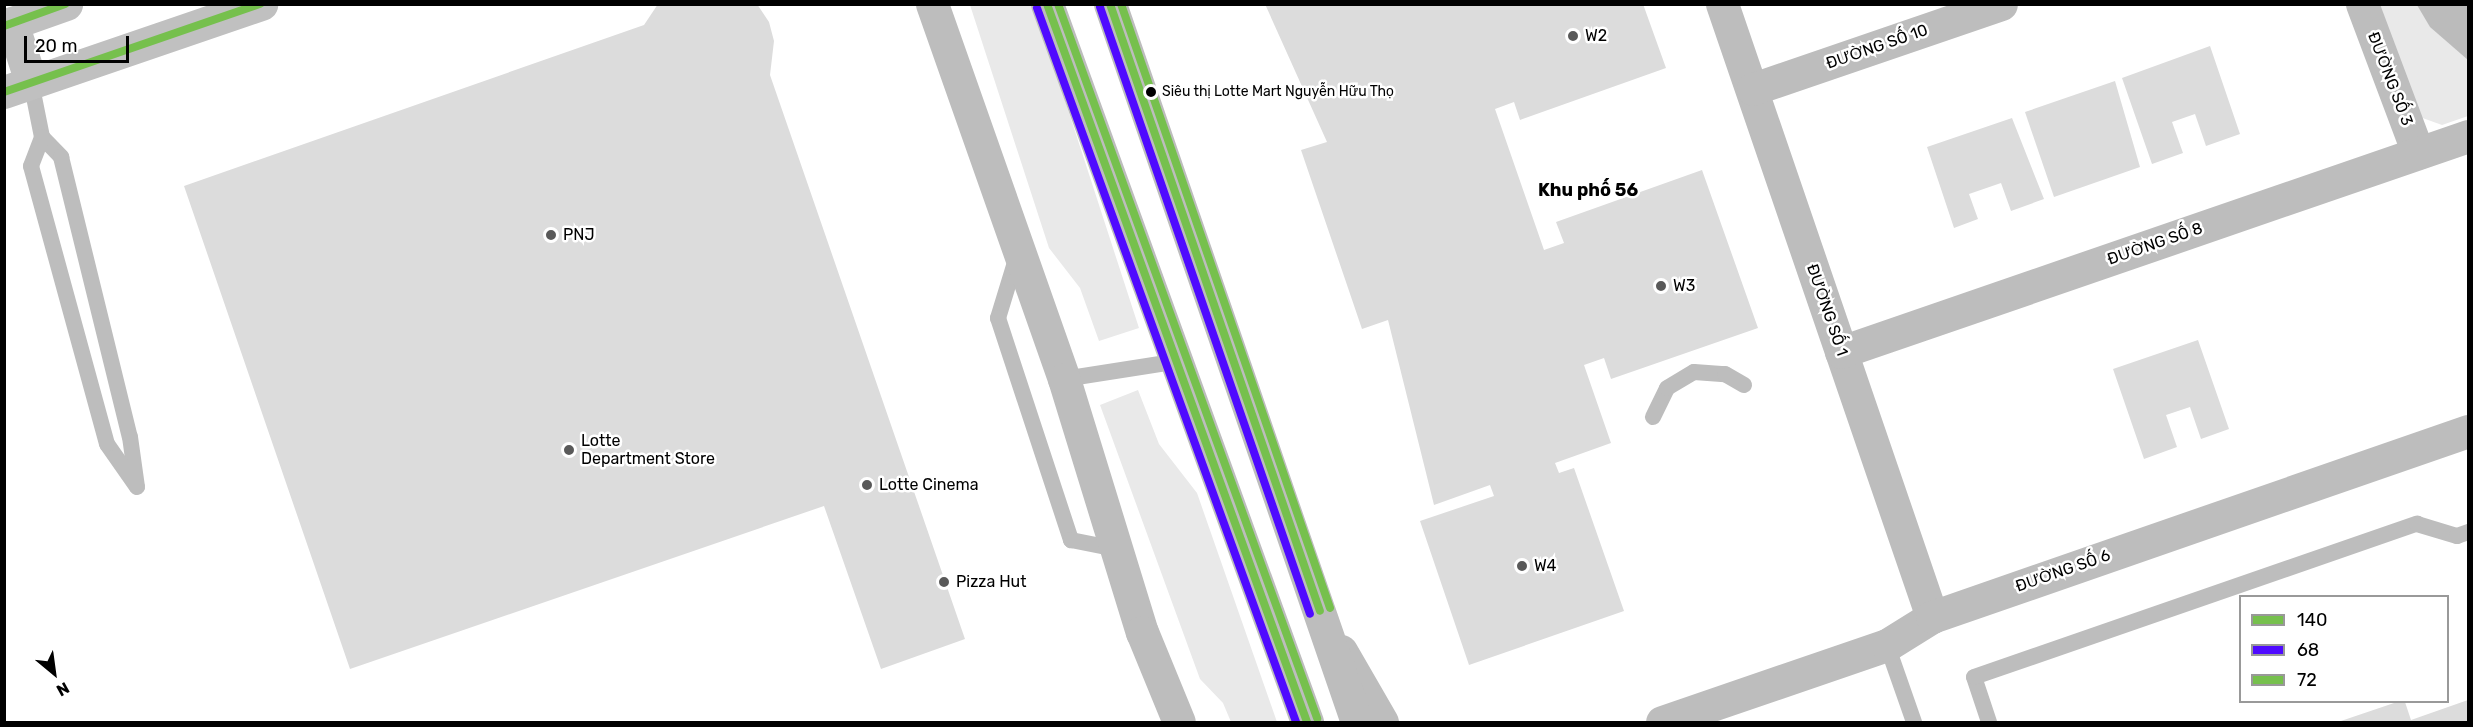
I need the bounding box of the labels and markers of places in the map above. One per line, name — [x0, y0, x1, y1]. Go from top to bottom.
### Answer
place label: W2 — [1585, 26, 1607, 46]
marker: W2 — [1566, 29, 1580, 43]
place label: Siêu thị Lotte Mart Nguyễn Hữu Thọ — [1162, 84, 1394, 100]
marker: Siêu thị Lotte Mart Nguyễn Hữu Thọ — [1145, 86, 1157, 98]
place label: PNJ — [563, 225, 595, 245]
marker: PNJ — [544, 228, 558, 242]
place label: W3 — [1673, 276, 1695, 296]
marker: W3 — [1654, 279, 1668, 293]
place label: Lotte Department Store — [581, 431, 715, 469]
marker: Lotte Department Store — [562, 443, 576, 457]
place label: Lotte Cinema — [879, 475, 979, 495]
marker: Lotte Cinema — [860, 478, 874, 492]
place label: W4 — [1534, 556, 1557, 576]
marker: W4 — [1515, 559, 1529, 573]
place label: Pizza Hut — [956, 572, 1026, 592]
marker: Pizza Hut — [937, 575, 951, 589]

